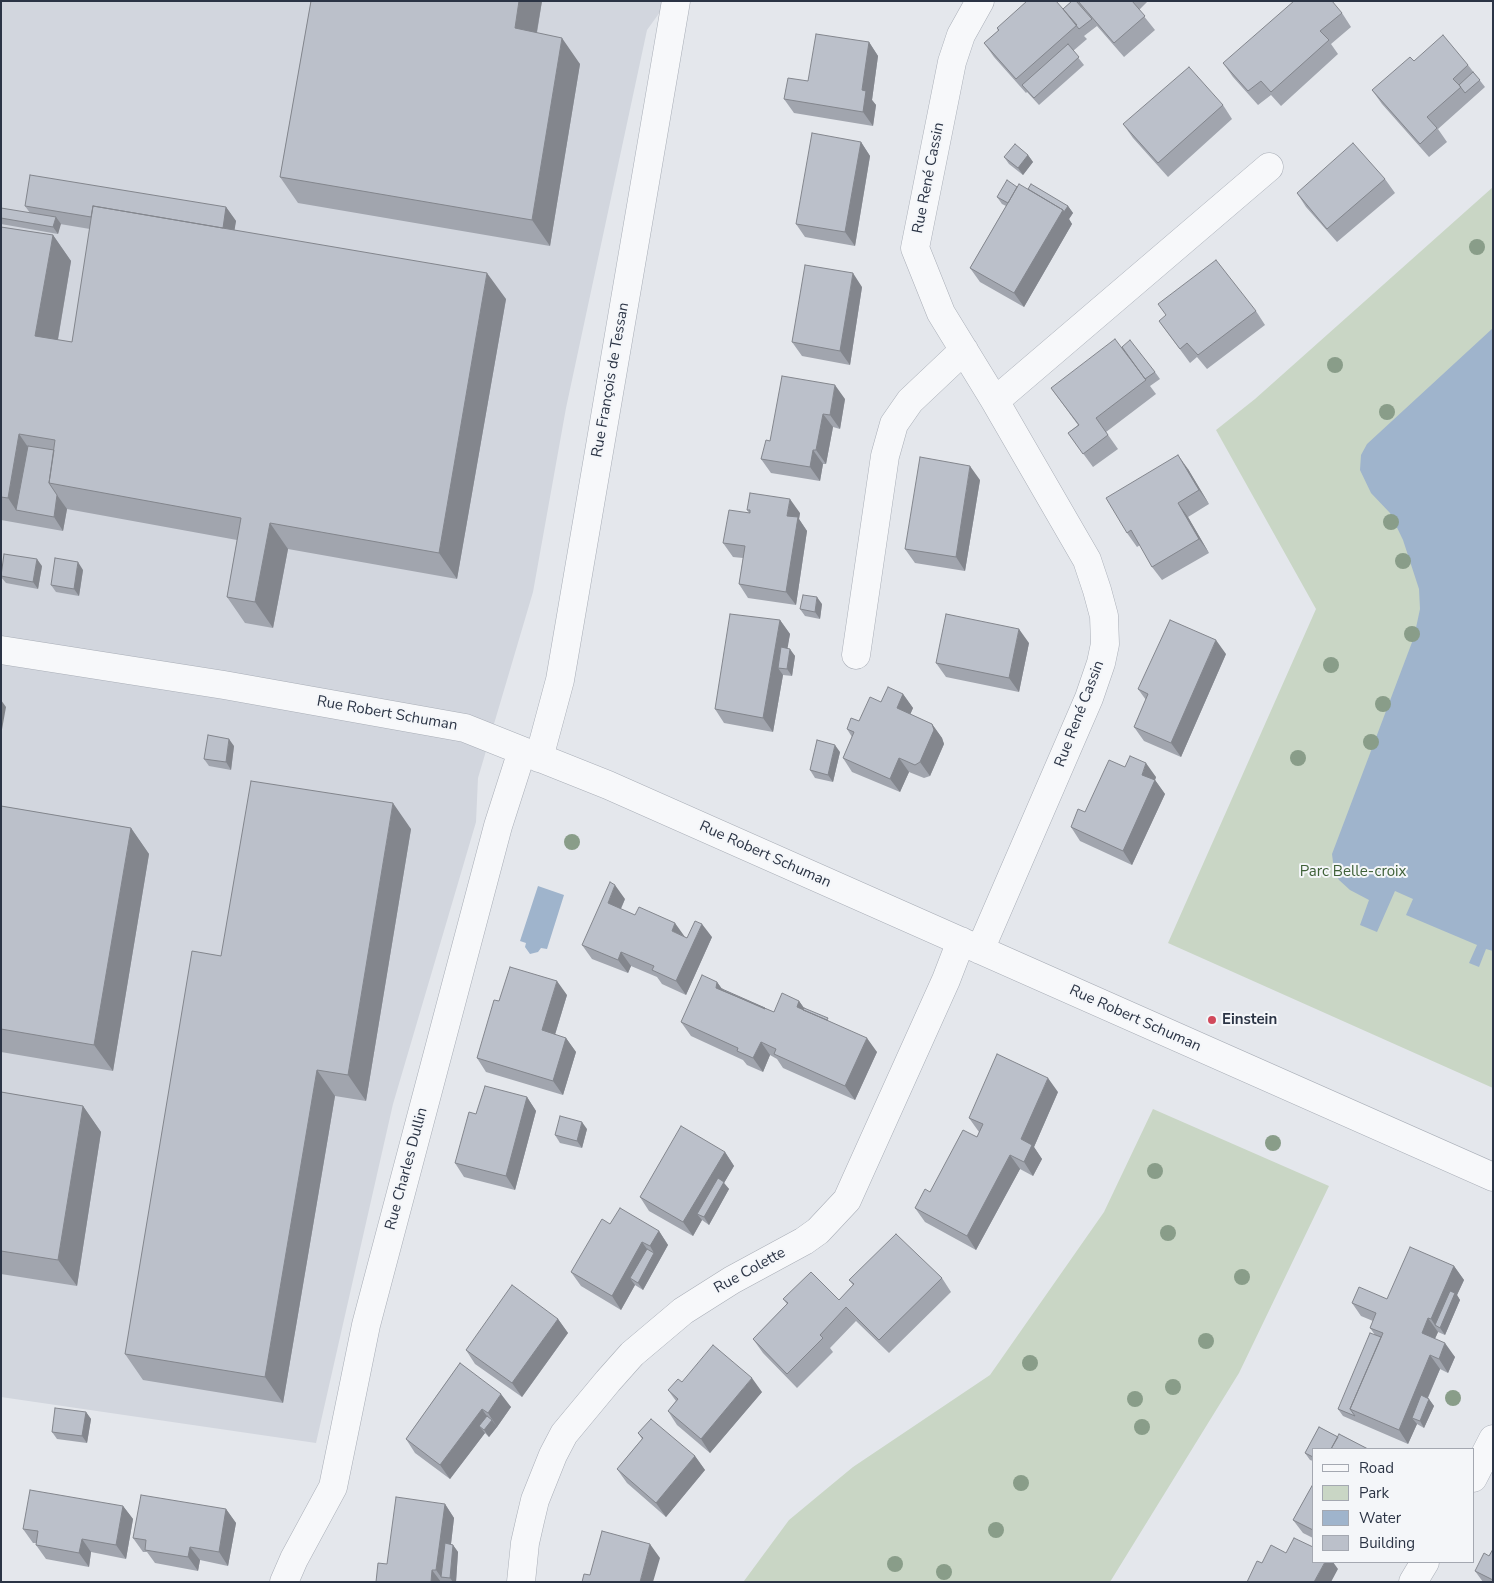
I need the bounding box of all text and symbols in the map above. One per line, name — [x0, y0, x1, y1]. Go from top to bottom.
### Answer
street label: Rue René Cassin — [909, 121, 949, 235]
street label: Rue François de Tessan — [588, 301, 634, 459]
street label: Rue René Cassin — [1051, 658, 1109, 770]
street label: Rue Robert Schuman — [315, 693, 459, 735]
street label: Rue Robert Schuman — [696, 818, 834, 892]
park label: Parc Belle-croix — [1300, 863, 1406, 881]
street label: Rue Robert Schuman — [1066, 982, 1204, 1056]
place label: Einstein — [1222, 1011, 1277, 1029]
marker: Einstein — [1206, 1014, 1218, 1026]
street label: Rue Charles Dullin — [382, 1106, 432, 1232]
street label: Rue Colette — [711, 1244, 789, 1298]
legend — [1312, 1448, 1474, 1563]
text: Road — [1359, 1458, 1394, 1478]
text: Park — [1359, 1483, 1389, 1503]
text: Water — [1359, 1508, 1401, 1528]
text: Building — [1359, 1533, 1415, 1553]

